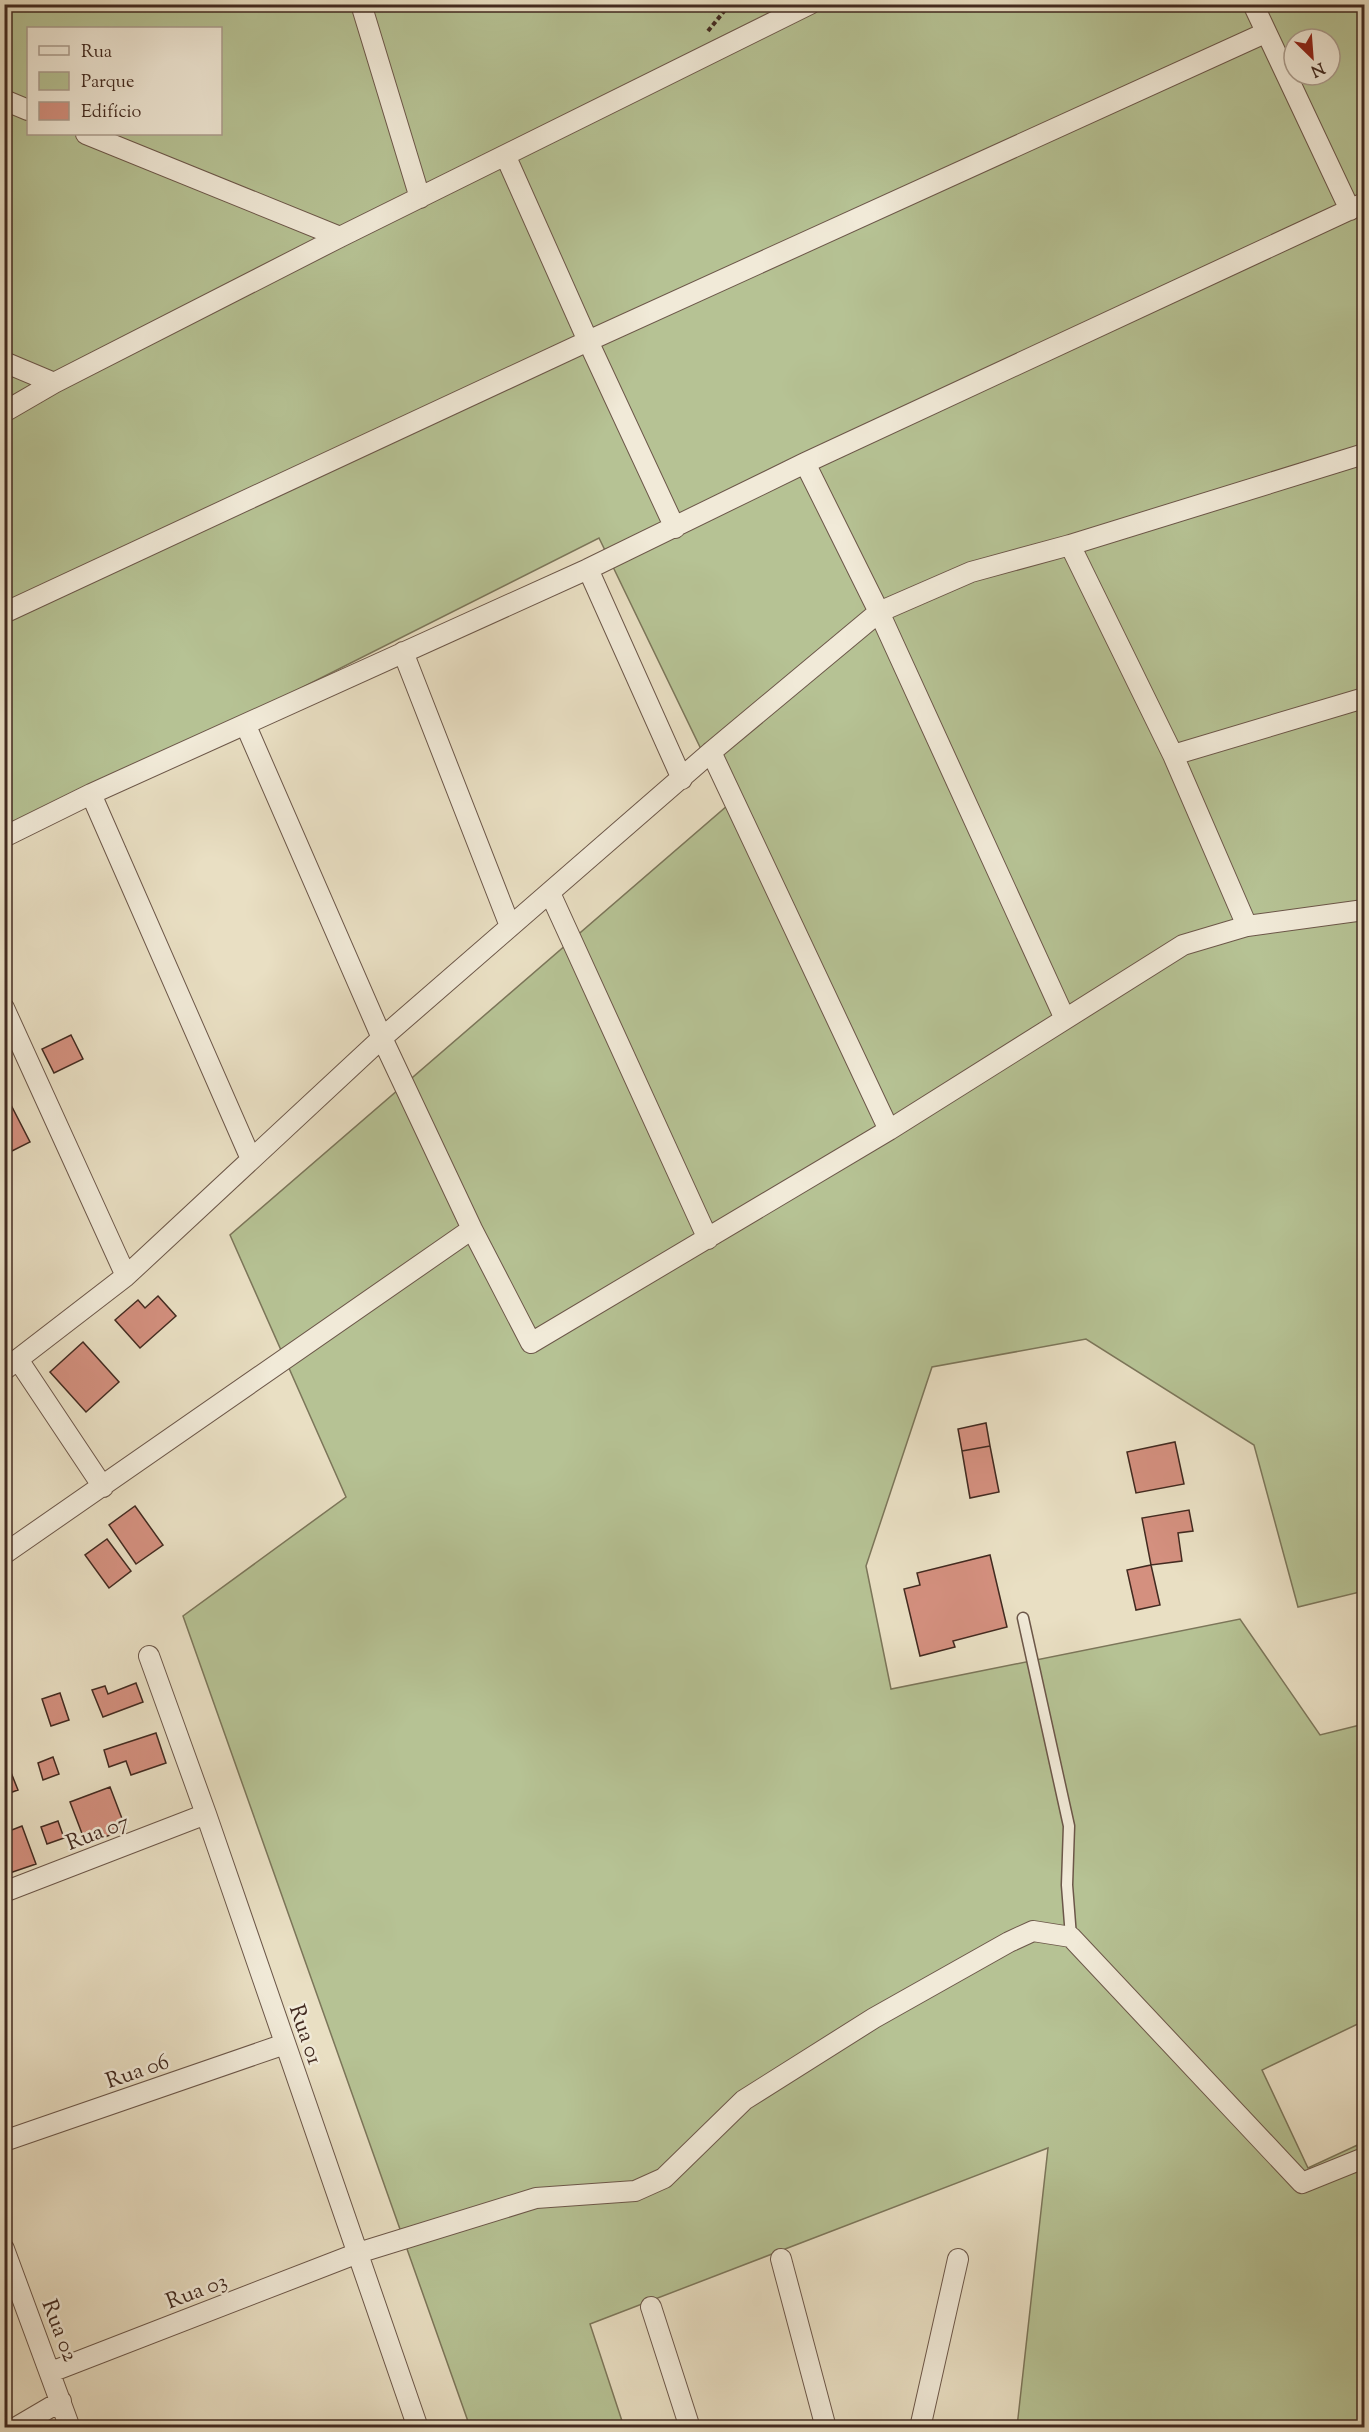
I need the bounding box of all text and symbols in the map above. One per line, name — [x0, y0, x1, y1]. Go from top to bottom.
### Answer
legend — [27, 27, 222, 135]
north arrow — [1282, 27, 1342, 87]
text: Rua — [81, 40, 112, 66]
text: N — [1306, 55, 1328, 82]
text: Parque — [81, 70, 134, 96]
text: Edifício — [81, 100, 142, 126]
street label: Rua 07 — [62, 1807, 134, 1860]
street label: Rua 01 — [279, 2001, 329, 2070]
street label: Rua 06 — [102, 2047, 174, 2099]
street label: Rua 03 — [162, 2267, 232, 2319]
street label: Rua 02 — [32, 2295, 85, 2367]

